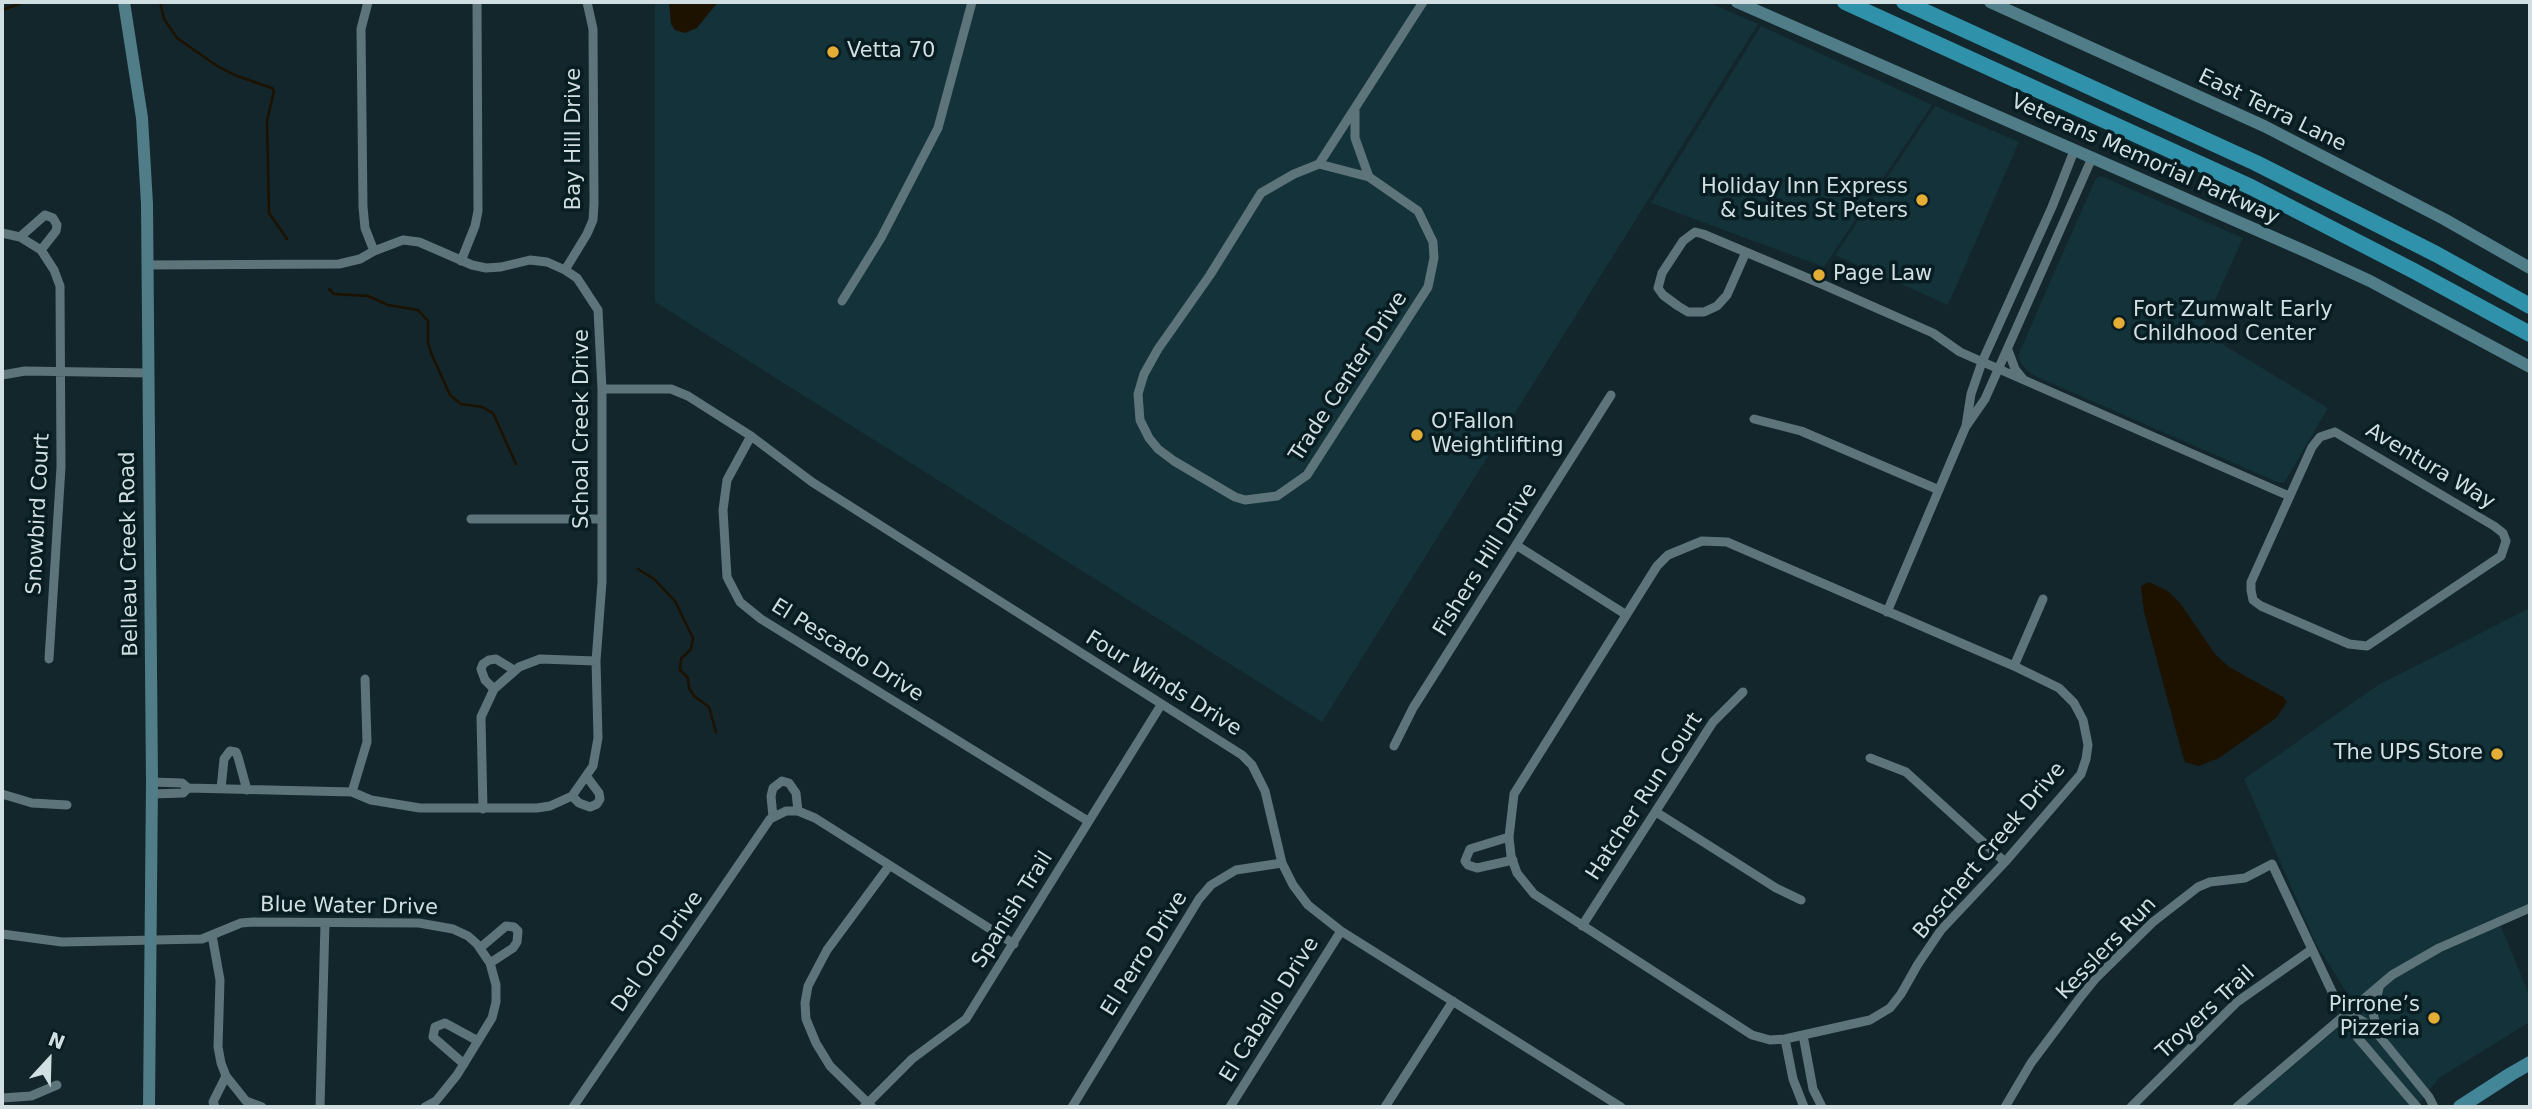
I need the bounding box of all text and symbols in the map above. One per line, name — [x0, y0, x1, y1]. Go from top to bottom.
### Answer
place label: Vetta 70 — [847, 39, 935, 65]
marker: Vetta 70 — [825, 44, 841, 60]
street label: East Terra Lane — [2194, 64, 2350, 158]
street label: Bay Hill Drive — [562, 68, 588, 210]
street label: Veterans Memorial Parkway — [2007, 89, 2283, 231]
place label: Holiday Inn Express & Suites St Peters — [1701, 175, 1908, 225]
marker: Holiday Inn Express & Suites St Peters — [1914, 192, 1930, 208]
place label: Page Law — [1833, 262, 1932, 288]
marker: Page Law — [1811, 267, 1827, 283]
street label: Trade Center Drive — [1285, 287, 1413, 467]
place label: Fort Zumwalt Early Childhood Center — [2133, 298, 2333, 348]
marker: Fort Zumwalt Early Childhood Center — [2111, 315, 2127, 331]
street label: Schoal Creek Drive — [570, 329, 596, 529]
place label: O'Fallon Weightlifting — [1431, 410, 1564, 460]
street label: Aventura Way — [2361, 419, 2499, 515]
marker: O'Fallon Weightlifting — [1409, 427, 1425, 443]
street label: Snowbird Court — [22, 433, 56, 595]
street label: Belleau Creek Road — [116, 451, 144, 657]
street label: Fishers Hill Drive — [1429, 479, 1543, 641]
street label: El Pescado Drive — [766, 594, 928, 708]
street label: Four Winds Drive — [1080, 626, 1246, 742]
street label: Hatcher Run Court — [1581, 709, 1709, 885]
place label: The UPS Store — [2334, 741, 2483, 767]
marker: The UPS Store — [2489, 746, 2505, 762]
street label: Boschert Creek Drive — [1909, 757, 2071, 945]
street label: Spanish Trail — [967, 847, 1059, 973]
street label: Del Oro Drive — [607, 887, 709, 1017]
street label: El Perro Drive — [1097, 887, 1193, 1021]
street label: Kesslers Run — [2052, 892, 2162, 1006]
street label: Blue Water Drive — [260, 893, 438, 921]
street label: El Caballo Drive — [1215, 933, 1325, 1087]
street label: Troyers Trail — [2152, 961, 2260, 1065]
place label: Pirrone’s Pizzeria — [2329, 993, 2420, 1043]
marker: Pirrone’s Pizzeria — [2426, 1010, 2442, 1026]
north arrow — [14, 1025, 84, 1095]
text: N — [45, 1027, 68, 1054]

